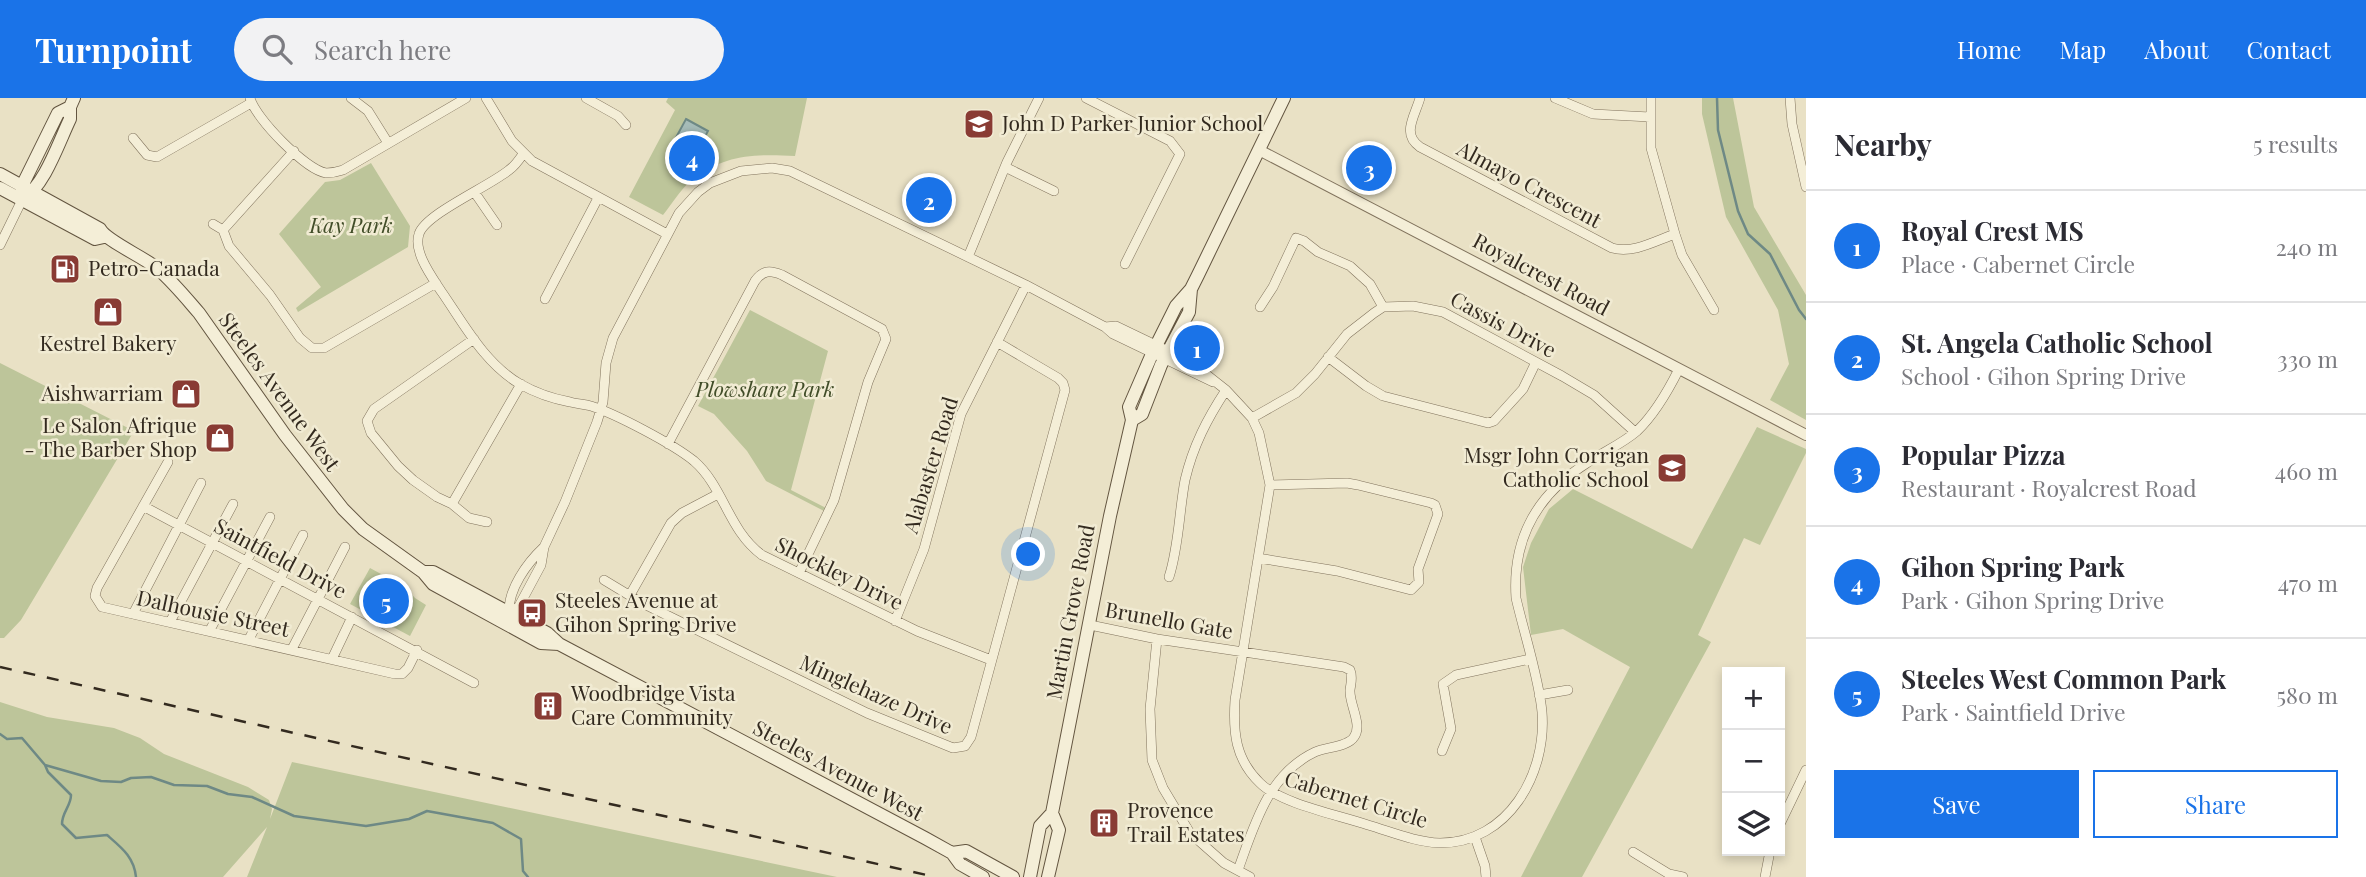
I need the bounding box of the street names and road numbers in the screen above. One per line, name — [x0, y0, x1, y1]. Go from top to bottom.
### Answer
street label: Almayo Crescent — [1452, 133, 1607, 233]
street label: Royalcrest Road — [1469, 225, 1615, 321]
street label: Cassis Drive — [1446, 284, 1562, 363]
street label: Steeles Avenue West — [214, 306, 348, 476]
street label: Alabaster Road — [895, 393, 963, 537]
street label: Saintfield Drive — [210, 511, 352, 604]
street label: Martin Grove Road — [1038, 522, 1100, 702]
street label: Shockley Drive — [771, 529, 909, 615]
street label: Dalhousie Street — [135, 582, 293, 642]
street label: Brunello Gate — [1103, 594, 1235, 644]
street label: Minglehaze Drive — [796, 647, 958, 739]
street label: Steeles Avenue West — [749, 712, 930, 826]
street label: Cabernet Circle — [1282, 763, 1432, 833]

